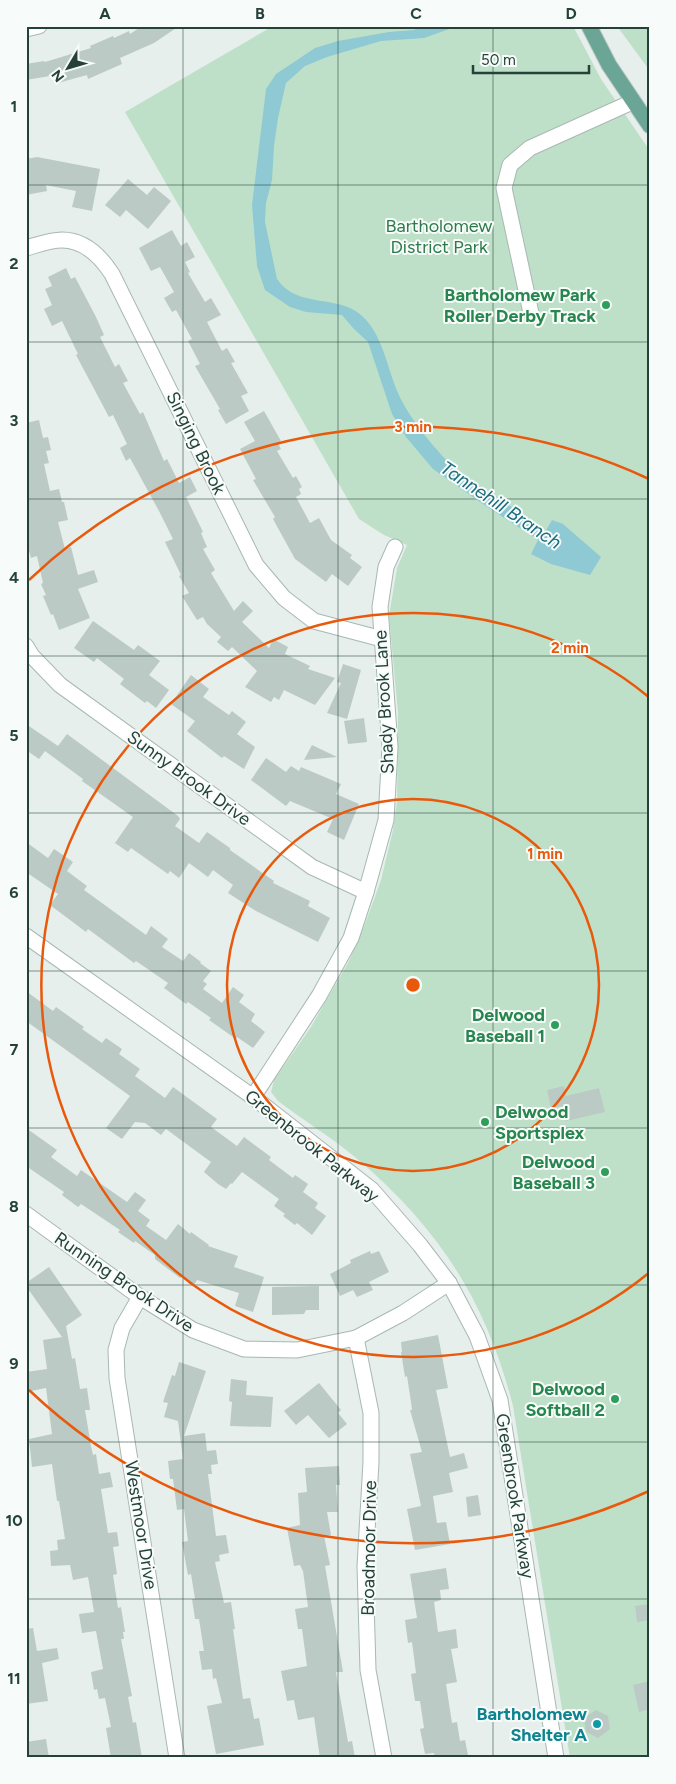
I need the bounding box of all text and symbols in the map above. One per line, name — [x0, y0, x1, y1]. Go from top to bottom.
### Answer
text: A — [99, 4, 111, 23]
text: B — [255, 4, 265, 23]
text: C — [410, 4, 422, 23]
text: D — [565, 4, 577, 23]
north arrow — [42, 42, 92, 92]
scale bar — [473, 42, 590, 74]
text: 50 m — [481, 51, 516, 69]
text: N — [48, 66, 68, 85]
text: 1 — [11, 97, 17, 116]
park label: Bartholomew District Park — [386, 215, 492, 258]
text: 2 — [9, 254, 19, 273]
place label: Bartholomew Park Roller Derby Track — [444, 284, 596, 327]
marker: Bartholomew Park Roller Derby Track — [600, 299, 612, 311]
street label: Singing Brook — [162, 388, 231, 498]
text: 3 — [10, 411, 19, 430]
text: 3 min — [394, 418, 432, 436]
water label: Tannehill Branch — [436, 456, 566, 554]
text: 4 — [9, 568, 19, 587]
street label: Shady Brook Lane — [369, 629, 399, 775]
text: 2 min — [551, 639, 589, 657]
text: 5 — [9, 726, 19, 745]
street label: Sunny Brook Drive — [123, 726, 255, 830]
text: 1 min — [527, 845, 563, 863]
text: 6 — [9, 883, 19, 902]
centre of rings — [404, 976, 422, 994]
place label: Delwood Baseball 1 — [465, 1004, 545, 1047]
marker: Delwood Baseball 1 — [549, 1019, 561, 1031]
text: 7 — [10, 1040, 19, 1059]
street label: Greenbrook Parkway — [240, 1085, 384, 1207]
place label: Delwood Sportsplex — [495, 1101, 585, 1144]
marker: Delwood Sportsplex — [479, 1116, 491, 1128]
place label: Delwood Baseball 3 — [513, 1151, 595, 1194]
marker: Delwood Baseball 3 — [599, 1166, 611, 1178]
text: 8 — [9, 1197, 19, 1216]
street label: Running Brook Drive — [50, 1227, 198, 1337]
text: 9 — [9, 1354, 19, 1373]
place label: Delwood Softball 2 — [525, 1378, 605, 1421]
marker: Delwood Softball 2 — [609, 1393, 621, 1405]
street label: Greenbrook Parkway — [491, 1412, 539, 1581]
street label: Westmoor Drive — [120, 1459, 162, 1591]
street label: Broadmoor Drive — [357, 1480, 381, 1616]
text: 10 — [5, 1511, 23, 1530]
text: 11 — [7, 1669, 21, 1688]
place label: Bartholomew Shelter A — [476, 1703, 587, 1746]
marker: Bartholomew Shelter A — [591, 1718, 603, 1730]

